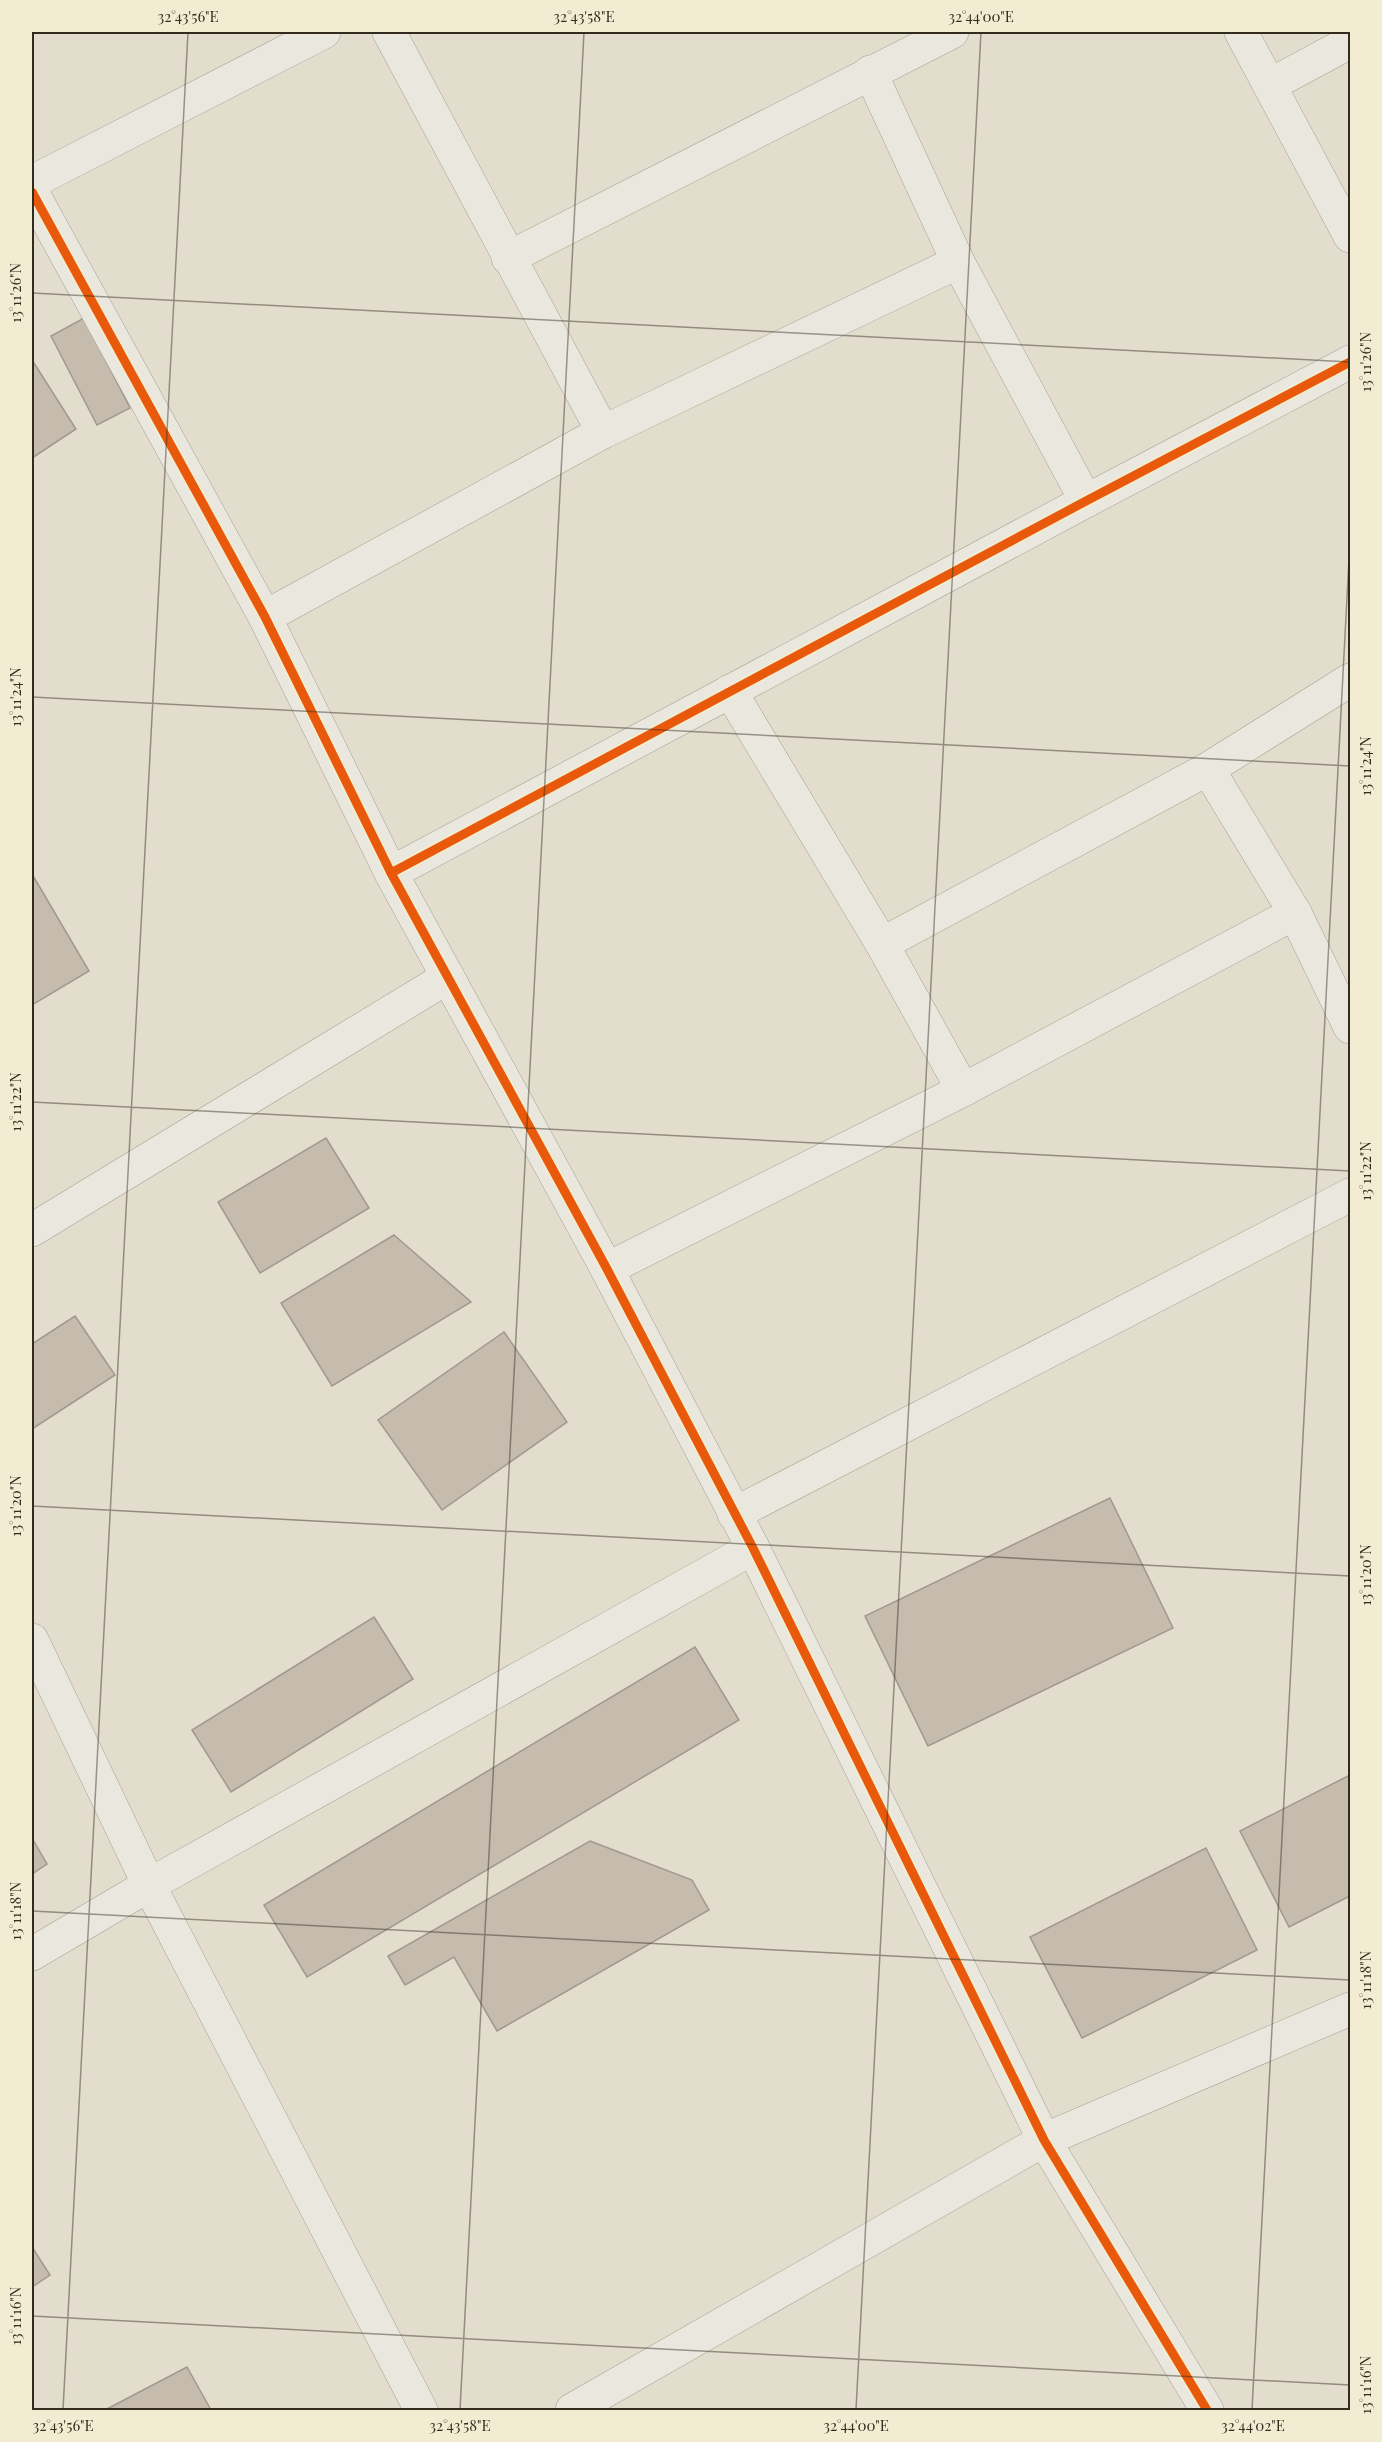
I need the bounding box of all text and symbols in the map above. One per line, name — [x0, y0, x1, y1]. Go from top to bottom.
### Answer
text: 32°43'56"E — [157, 6, 219, 26]
text: 32°43'58"E — [553, 6, 615, 26]
text: 32°44'00"E — [948, 6, 1014, 26]
text: 13°11'26"N — [5, 262, 25, 323]
text: 13°11'26"N — [1355, 331, 1375, 392]
text: 13°11'24"N — [5, 667, 25, 727]
text: 13°11'24"N — [1355, 736, 1375, 796]
text: 13°11'22"N — [5, 1072, 25, 1132]
text: 13°11'22"N — [1355, 1141, 1375, 1201]
text: 13°11'20"N — [5, 1475, 25, 1537]
text: 13°11'20"N — [1355, 1544, 1375, 1606]
text: 13°11'18"N — [5, 1881, 25, 1940]
text: 13°11'18"N — [1355, 1950, 1375, 2009]
text: 13°11'16"N — [5, 2286, 25, 2345]
text: 13°11'16"N — [1355, 2355, 1375, 2414]
text: 32°43'56"E — [32, 2415, 94, 2435]
text: 32°43'58"E — [429, 2415, 491, 2435]
text: 32°44'00"E — [823, 2415, 889, 2435]
text: 32°44'02"E — [1221, 2415, 1285, 2435]

